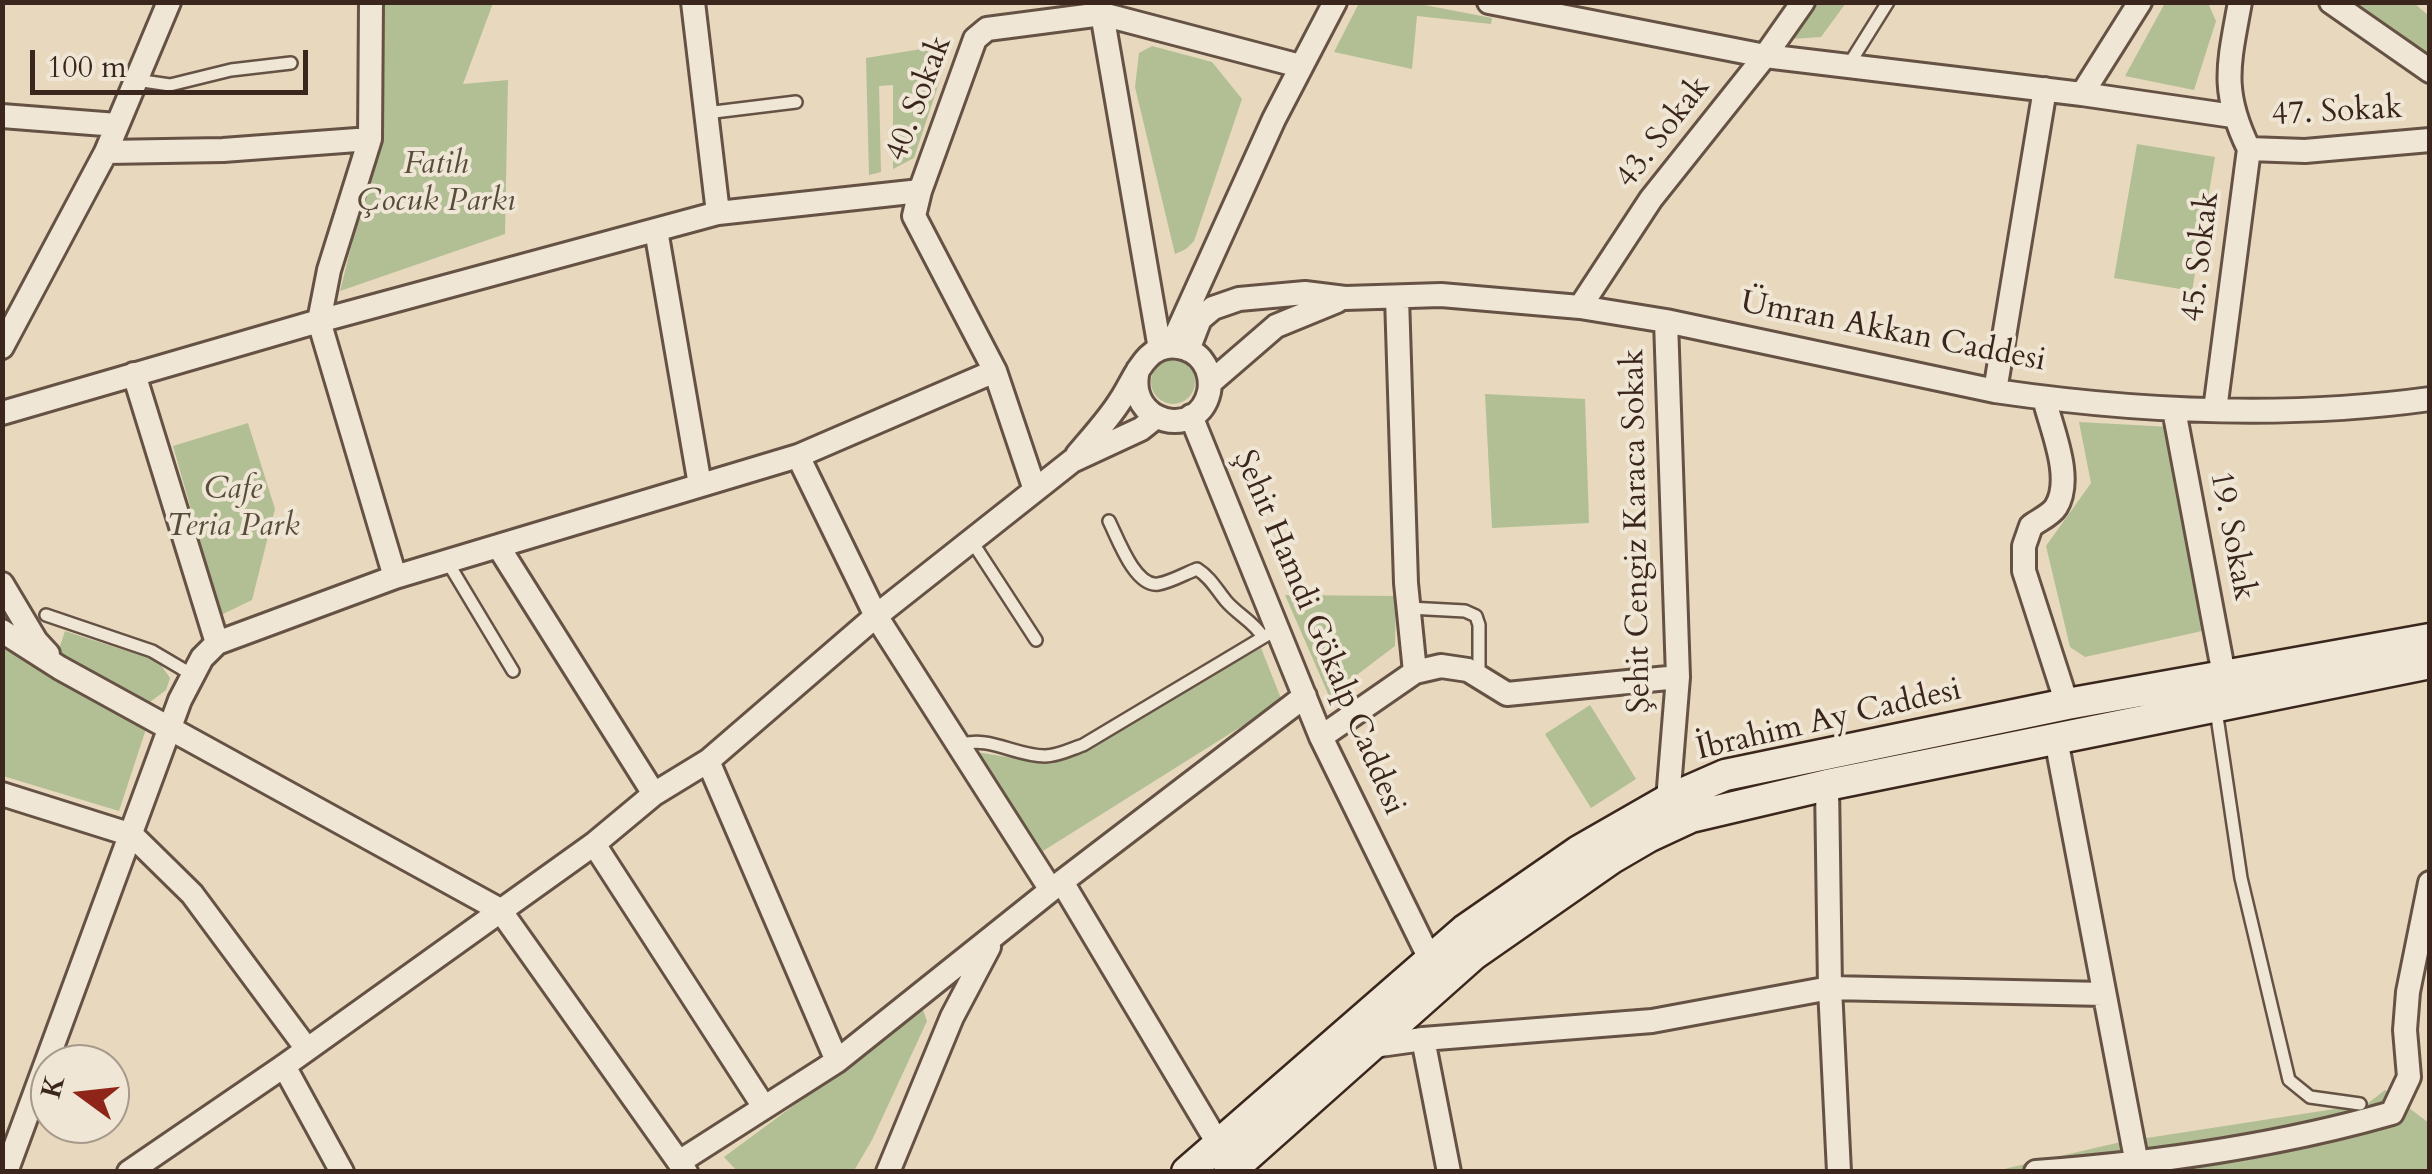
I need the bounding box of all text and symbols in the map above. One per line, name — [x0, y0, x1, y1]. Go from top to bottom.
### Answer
scale bar — [35, 30, 312, 92]
street label: 40. Sokak — [879, 31, 961, 167]
text: 100 m — [47, 47, 127, 88]
street label: 43. Sokak — [1609, 70, 1719, 196]
street label: 47. Sokak — [2271, 90, 2403, 136]
park label: Fatih Çocuk Parkı — [356, 147, 516, 222]
street label: 45. Sokak — [2175, 190, 2229, 324]
street label: Ümran Akkan Caddesi — [1737, 285, 2049, 381]
street label: Şehit Cengiz Karaca Sokak — [1616, 348, 1660, 714]
street label: Şehit Hamdi Gökalp Caddesi — [1224, 445, 1412, 821]
street label: 19. Sokak — [2200, 468, 2262, 604]
park label: Cafe Teria Park — [166, 472, 300, 547]
street label: İbrahim Ay Caddesi — [1693, 672, 1965, 770]
north arrow — [30, 1044, 130, 1144]
text: K — [32, 1071, 74, 1103]

